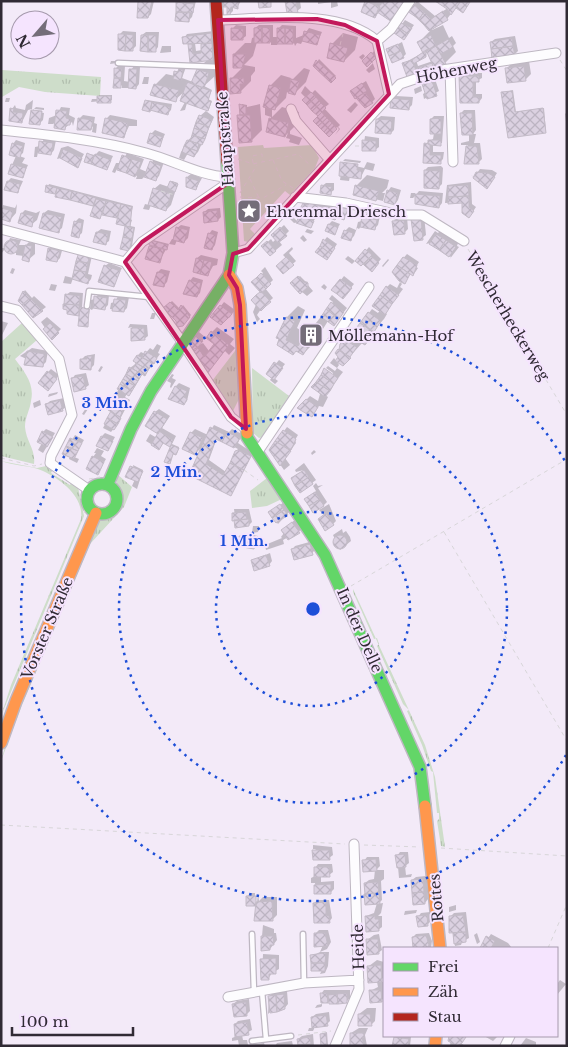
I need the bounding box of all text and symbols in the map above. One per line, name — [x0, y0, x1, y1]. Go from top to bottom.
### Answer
north arrow — [10, 10, 60, 60]
text: N — [12, 31, 35, 51]
street label: Höhenweg — [414, 53, 499, 87]
street label: Hauptstraße — [212, 91, 238, 187]
place icon: Ehrenmal Driesch — [236, 198, 262, 224]
place label: Ehrenmal Driesch — [266, 202, 406, 221]
street label: Wescherheckerweg — [461, 247, 555, 385]
building icon: Möllemann-Hof — [298, 322, 324, 348]
place label: Möllemann-Hof — [328, 326, 455, 345]
text: 3 Min. — [82, 393, 133, 412]
text: 2 Min. — [150, 462, 202, 481]
text: 1 Min. — [220, 531, 268, 550]
street label: Vorster Straße — [17, 574, 77, 683]
street label: In der Delle — [333, 585, 387, 675]
centre of rings — [304, 600, 322, 618]
street label: Rottes — [424, 873, 448, 923]
street label: Heide — [348, 924, 368, 970]
legend — [383, 947, 558, 1037]
text: Frei — [428, 957, 459, 976]
text: Zäh — [428, 982, 458, 1001]
scale bar — [12, 1004, 134, 1036]
text: Stau — [428, 1007, 462, 1026]
text: 100 m — [20, 1012, 69, 1031]

